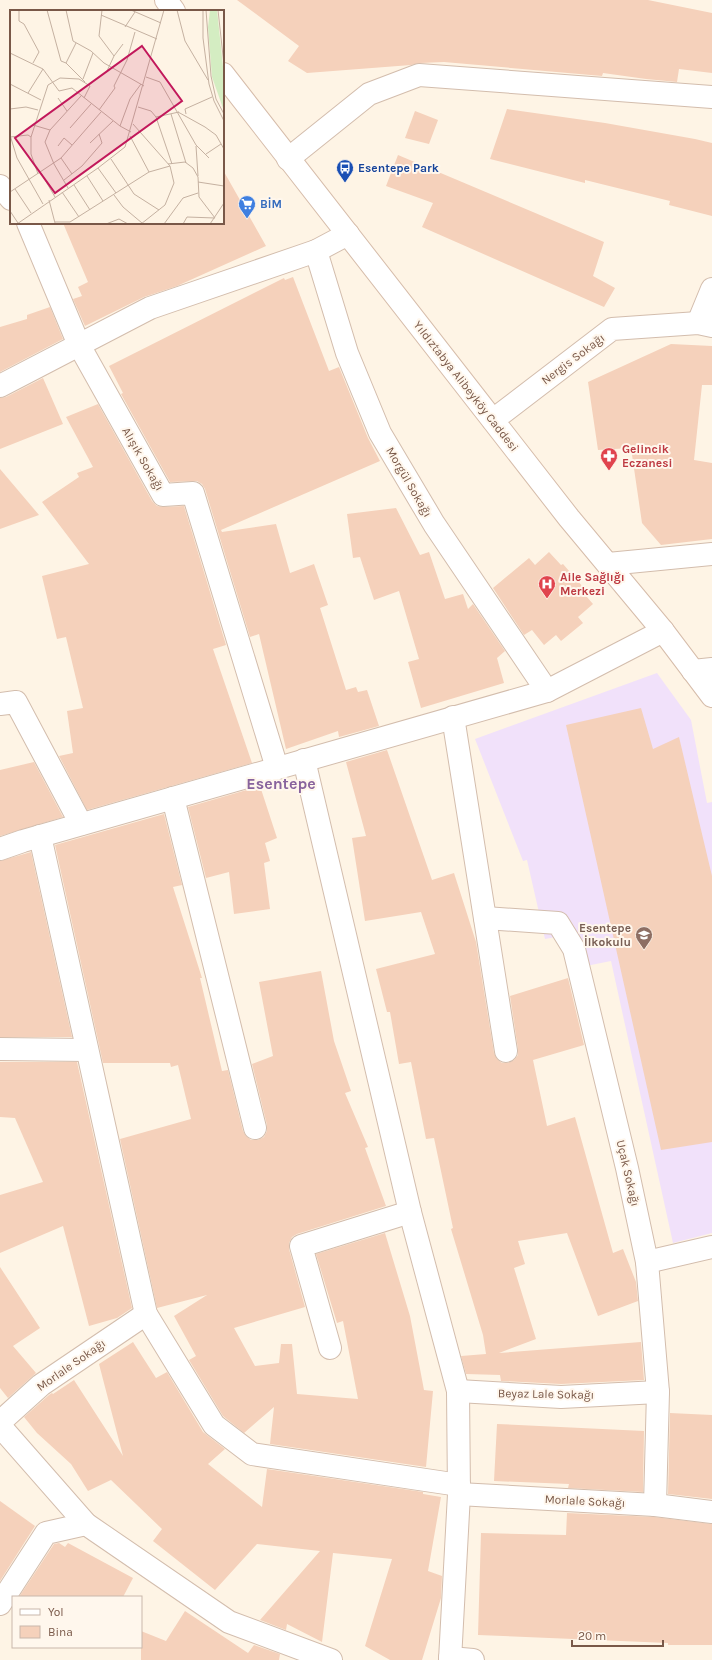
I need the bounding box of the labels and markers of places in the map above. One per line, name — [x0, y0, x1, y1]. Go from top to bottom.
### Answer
bus stop icon: Esentepe Park — [335, 158, 355, 183]
place label: Esentepe Park — [358, 161, 439, 175]
supermarket icon: BİM — [237, 194, 257, 219]
place label: BİM — [260, 197, 282, 211]
place label: Gelincik Eczanesi — [622, 442, 672, 470]
pharmacy icon: Gelincik Eczanesi — [599, 446, 619, 471]
place label: Aile Sağlığı Merkezi — [560, 570, 625, 598]
hospital icon: Aile Sağlığı Merkezi — [537, 574, 557, 599]
place label: Esentepe İlkokulu — [579, 921, 631, 949]
school or university icon: Esentepe İlkokulu — [634, 925, 654, 950]

